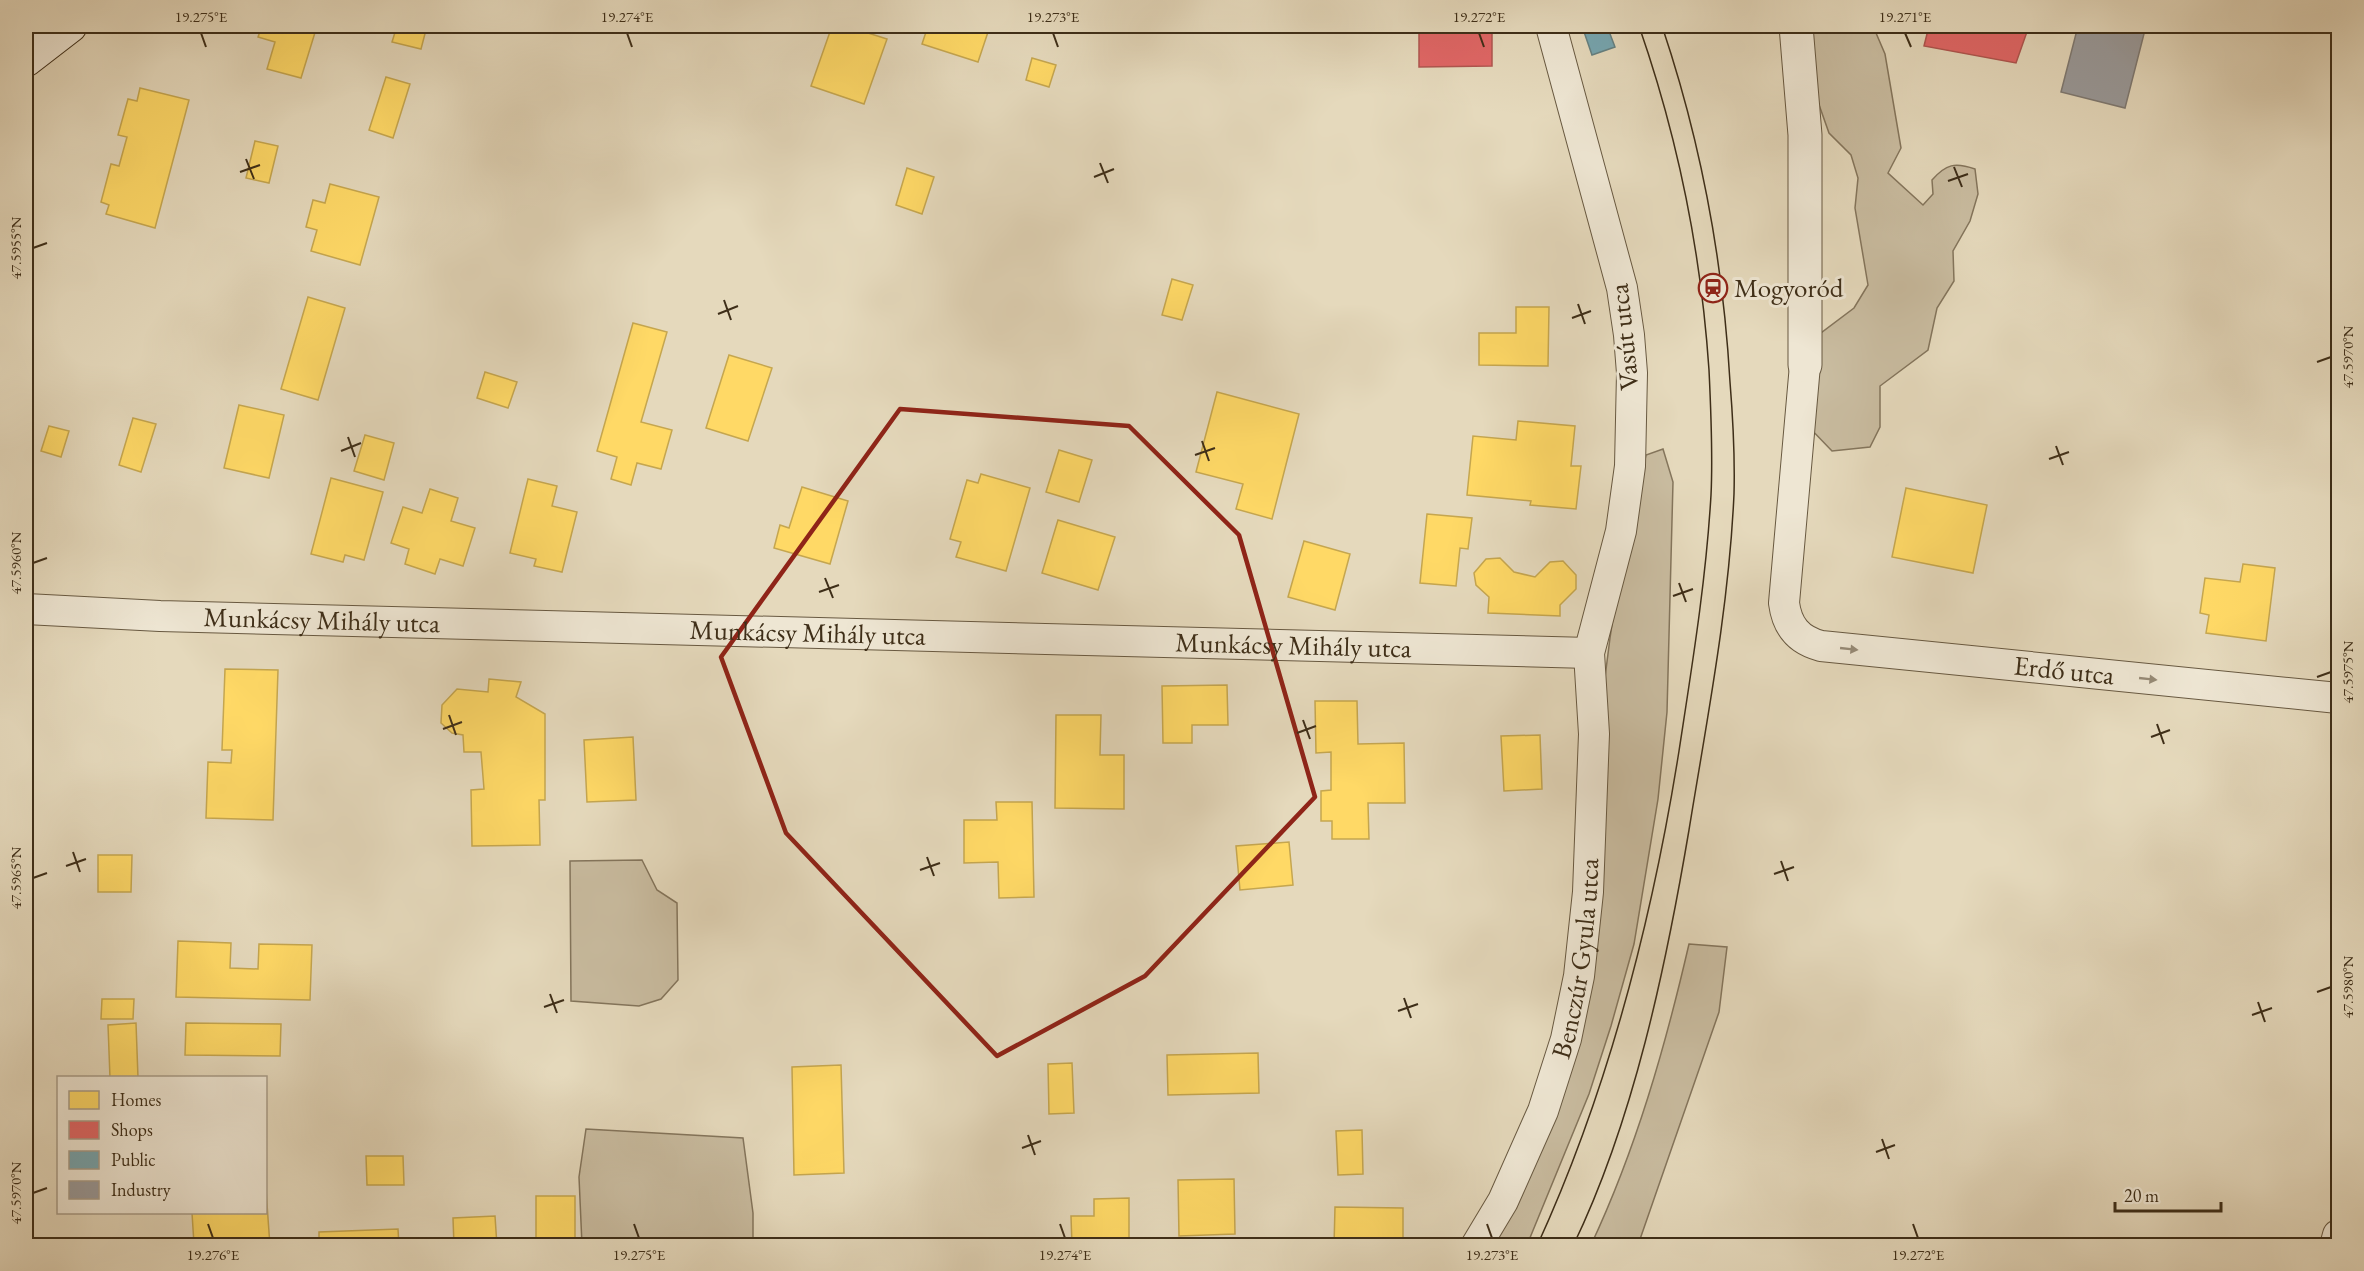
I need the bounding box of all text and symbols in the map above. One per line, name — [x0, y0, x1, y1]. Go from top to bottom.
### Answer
text: 19.275°E — [175, 7, 228, 26]
text: 19.274°E — [601, 7, 654, 26]
text: 19.273°E — [1027, 7, 1080, 26]
text: 19.272°E — [1453, 7, 1506, 26]
text: 19.271°E — [1879, 7, 1932, 26]
text: 47.5955°N — [6, 216, 25, 279]
place label: Mogyoród — [1734, 270, 1844, 305]
station icon: Mogyoród — [1697, 272, 1729, 304]
street label: Vasút utca — [1600, 282, 1647, 392]
text: 47.5970°N — [2338, 325, 2357, 388]
text: 47.5960°N — [6, 531, 25, 594]
street label: Munkácsy Mihály utca — [203, 599, 441, 640]
street label: Munkácsy Mihály utca — [689, 612, 926, 653]
street label: Munkácsy Mihály utca — [1175, 624, 1412, 665]
text: 47.5975°N — [2338, 640, 2357, 703]
one-way arrow — [1840, 644, 1859, 654]
street label: Erdő utca — [2012, 647, 2116, 692]
one-way arrow — [2138, 674, 2157, 684]
text: 47.5965°N — [6, 846, 25, 909]
street label: Benczúr Gyula utca — [1543, 857, 1606, 1063]
text: 47.5980°N — [2338, 955, 2357, 1018]
legend — [57, 1076, 267, 1214]
text: Homes — [111, 1088, 162, 1111]
text: Shops — [111, 1118, 153, 1141]
text: Public — [111, 1148, 155, 1171]
text: 47.5970°N — [6, 1161, 25, 1224]
scale bar — [2115, 1175, 2222, 1213]
text: Industry — [111, 1178, 171, 1201]
text: 20 m — [2124, 1184, 2159, 1207]
text: 19.276°E — [187, 1245, 240, 1264]
text: 19.275°E — [613, 1245, 666, 1264]
text: 19.274°E — [1039, 1245, 1092, 1264]
text: 19.273°E — [1466, 1245, 1519, 1264]
text: 19.272°E — [1892, 1245, 1945, 1264]

